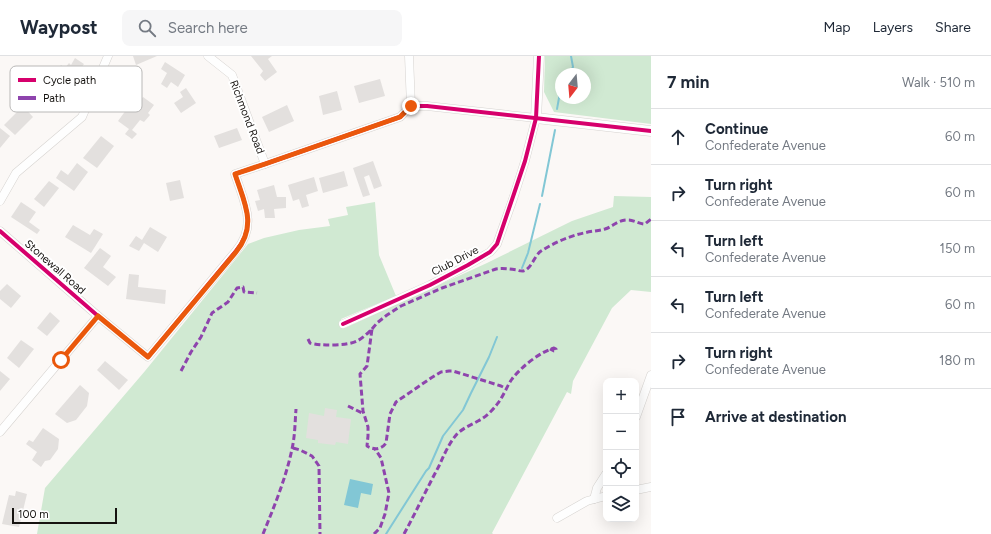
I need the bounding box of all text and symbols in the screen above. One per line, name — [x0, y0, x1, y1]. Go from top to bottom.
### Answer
search box — [122, 10, 402, 46]
text: Waypost — [20, 16, 98, 39]
icon: search — [136, 17, 158, 39]
text: Search here — [168, 19, 248, 37]
text: Map — [823, 19, 851, 36]
text: Layers — [873, 19, 913, 36]
text: Share — [935, 19, 971, 36]
legend — [10, 66, 142, 112]
north arrow — [555, 68, 591, 104]
text: 7 min — [667, 72, 709, 92]
text: Cycle path — [43, 74, 96, 87]
text: Walk · 510 m — [902, 75, 975, 90]
street label: Richmond Road — [227, 78, 267, 156]
text: Path — [43, 92, 65, 105]
route end — [402, 97, 420, 115]
text: Continue — [705, 120, 768, 138]
icon: ahead — [667, 126, 689, 148]
text: 60 m — [945, 129, 975, 144]
text: Confederate Avenue — [705, 138, 826, 153]
text: Turn right — [705, 176, 773, 194]
icon: right — [667, 182, 689, 204]
text: 60 m — [945, 185, 975, 200]
text: Confederate Avenue — [705, 194, 826, 209]
text: Turn left — [705, 232, 763, 250]
street label: Stonewall Road — [22, 237, 88, 297]
icon: left — [667, 238, 689, 260]
text: 150 m — [940, 241, 975, 256]
street label: Club Drive — [429, 243, 481, 279]
text: Confederate Avenue — [705, 250, 826, 265]
text: Turn left — [705, 288, 763, 306]
icon: left — [667, 294, 689, 316]
text: 60 m — [945, 297, 975, 312]
text: Confederate Avenue — [705, 306, 826, 321]
text: Turn right — [705, 344, 773, 362]
icon: right — [667, 350, 689, 372]
route start — [52, 351, 70, 369]
text: 180 m — [939, 353, 975, 368]
text: Confederate Avenue — [705, 362, 826, 377]
map controls — [603, 378, 639, 522]
button: + — [603, 378, 639, 414]
icon: arrive — [667, 406, 689, 428]
text: Arrive at destination — [705, 408, 846, 426]
button: − — [603, 414, 639, 450]
button: locate — [603, 450, 639, 486]
button: layers — [603, 486, 639, 522]
scale bar — [12, 506, 117, 525]
text: 100 m — [18, 508, 49, 521]

